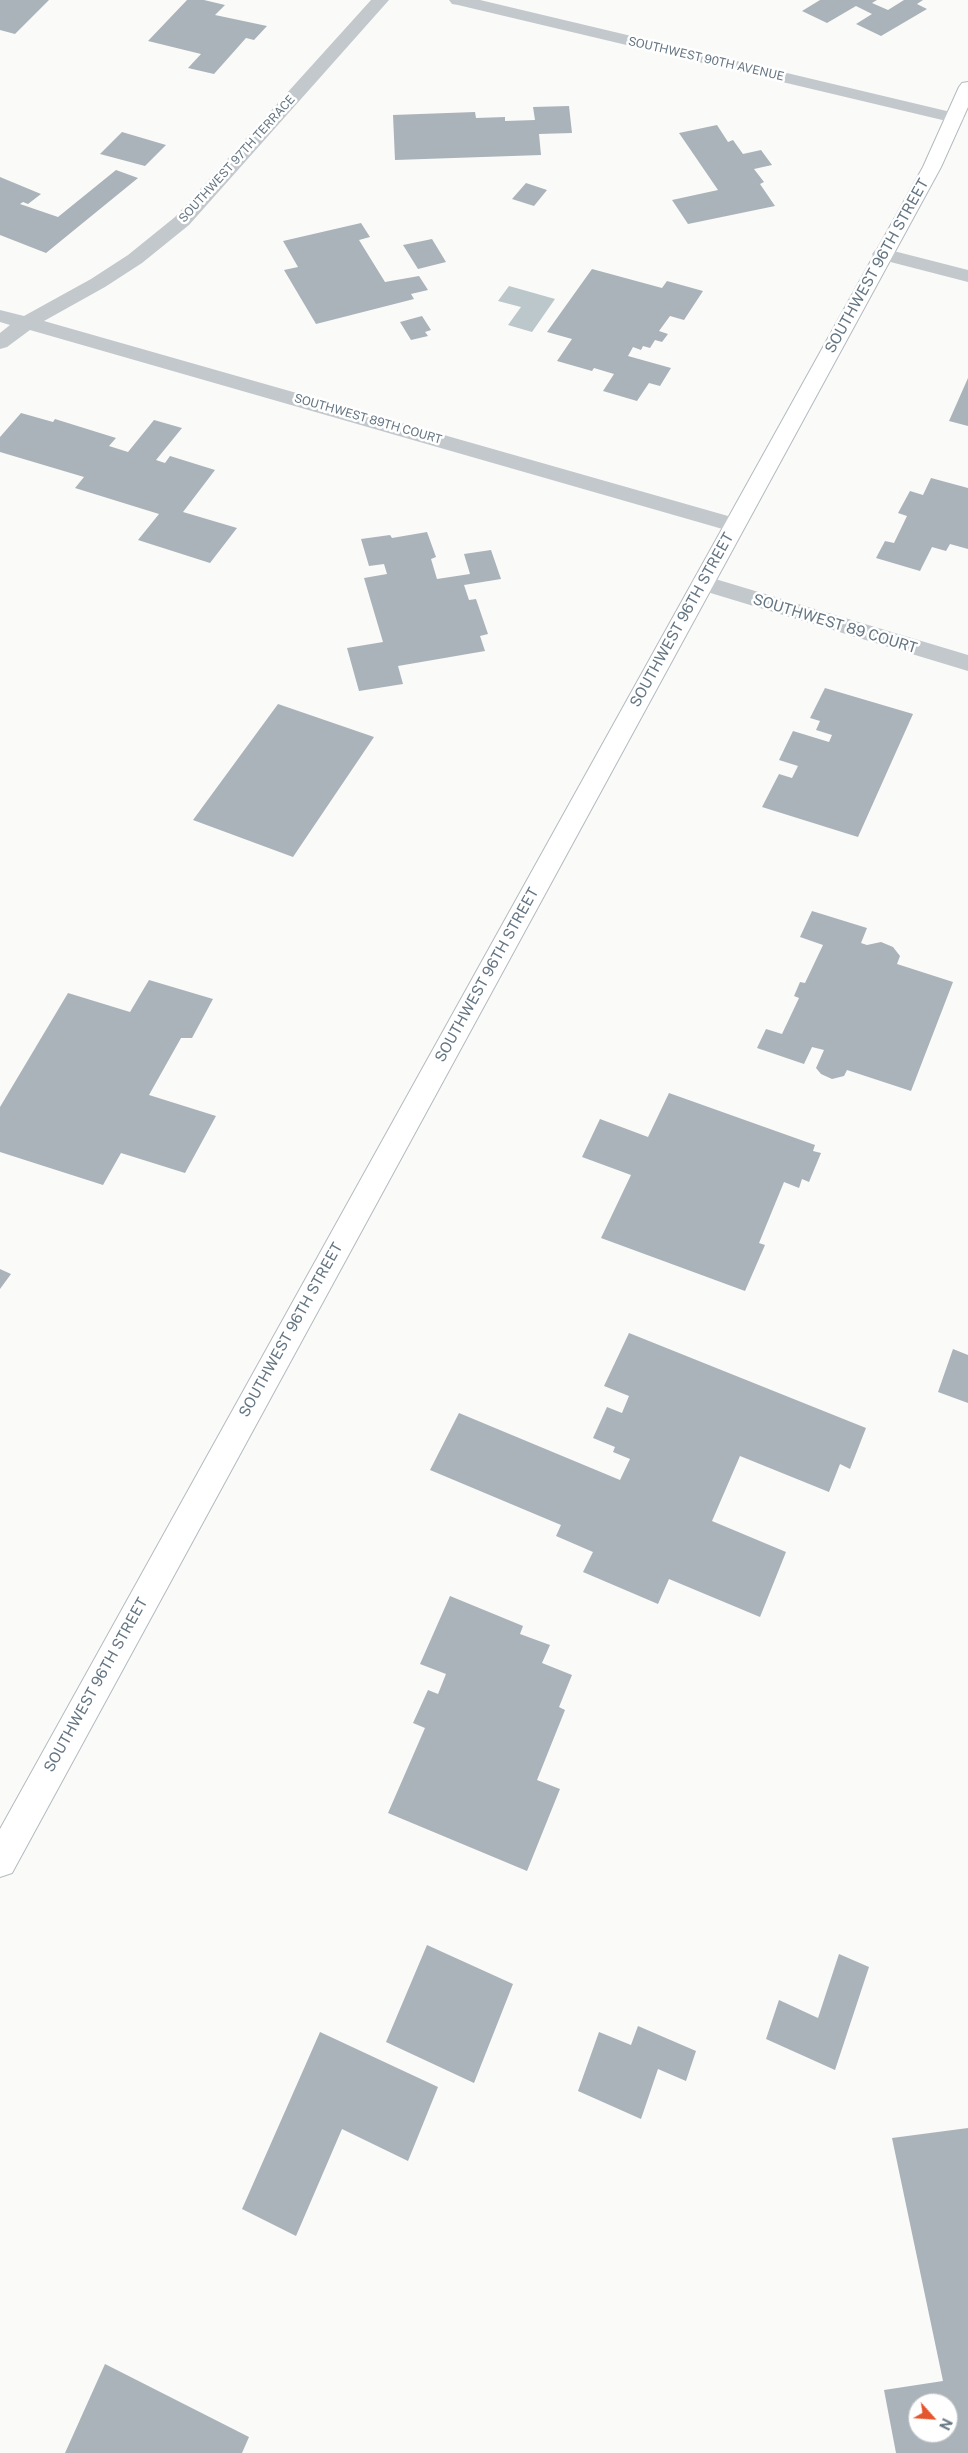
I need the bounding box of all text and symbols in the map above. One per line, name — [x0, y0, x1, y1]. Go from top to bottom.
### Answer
street label: SOUTHWEST 90TH AVENUE — [627, 34, 785, 84]
street label: SOUTHWEST 97TH TERRACE — [176, 92, 298, 226]
street label: SOUTHWEST 96TH STREET — [821, 176, 933, 356]
street label: SOUTHWEST 89TH COURT — [293, 391, 443, 447]
street label: SOUTHWEST 96TH STREET — [626, 530, 738, 710]
street label: SOUTHWEST 89 COURT — [751, 590, 919, 658]
street label: SOUTHWEST 96TH STREET — [431, 885, 543, 1065]
street label: SOUTHWEST 96TH STREET — [235, 1240, 347, 1420]
street label: SOUTHWEST 96TH STREET — [40, 1595, 152, 1775]
north arrow — [908, 2393, 958, 2443]
text: N — [936, 2416, 955, 2433]

